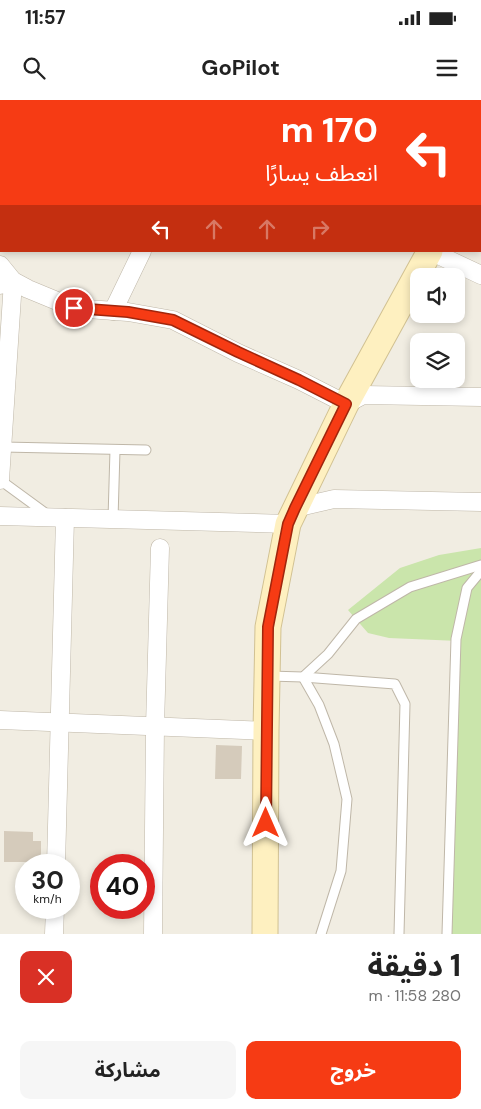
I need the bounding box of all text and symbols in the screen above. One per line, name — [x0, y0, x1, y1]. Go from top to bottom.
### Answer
text: 11:57 — [25, 5, 66, 30]
text: GoPilot — [201, 53, 280, 82]
icon: search — [20, 54, 48, 82]
icon: menu — [433, 54, 461, 82]
text: 170 m — [281, 107, 378, 153]
icon: left — [396, 120, 461, 185]
text: انعطف يسارًا — [265, 159, 378, 188]
icon: left — [147, 215, 175, 243]
icon: ahead — [200, 215, 228, 243]
icon: ahead — [253, 215, 281, 243]
icon: right — [306, 215, 334, 243]
map controls — [410, 268, 465, 388]
button: sound — [410, 268, 465, 323]
pin — [53, 287, 95, 329]
icon: arrive — [60, 294, 88, 322]
button: layers — [410, 333, 465, 388]
position arrow — [239, 796, 291, 848]
speed limit sign: 40 — [90, 854, 155, 919]
text: 30 — [31, 864, 64, 897]
text: km/h — [33, 891, 62, 907]
text: 1 دقيقة — [368, 946, 461, 985]
button: close — [20, 951, 72, 1003]
text: 280 m · 11:58 — [368, 985, 461, 1006]
button: مشاركة — [20, 1041, 236, 1099]
button: خروج — [246, 1041, 461, 1099]

